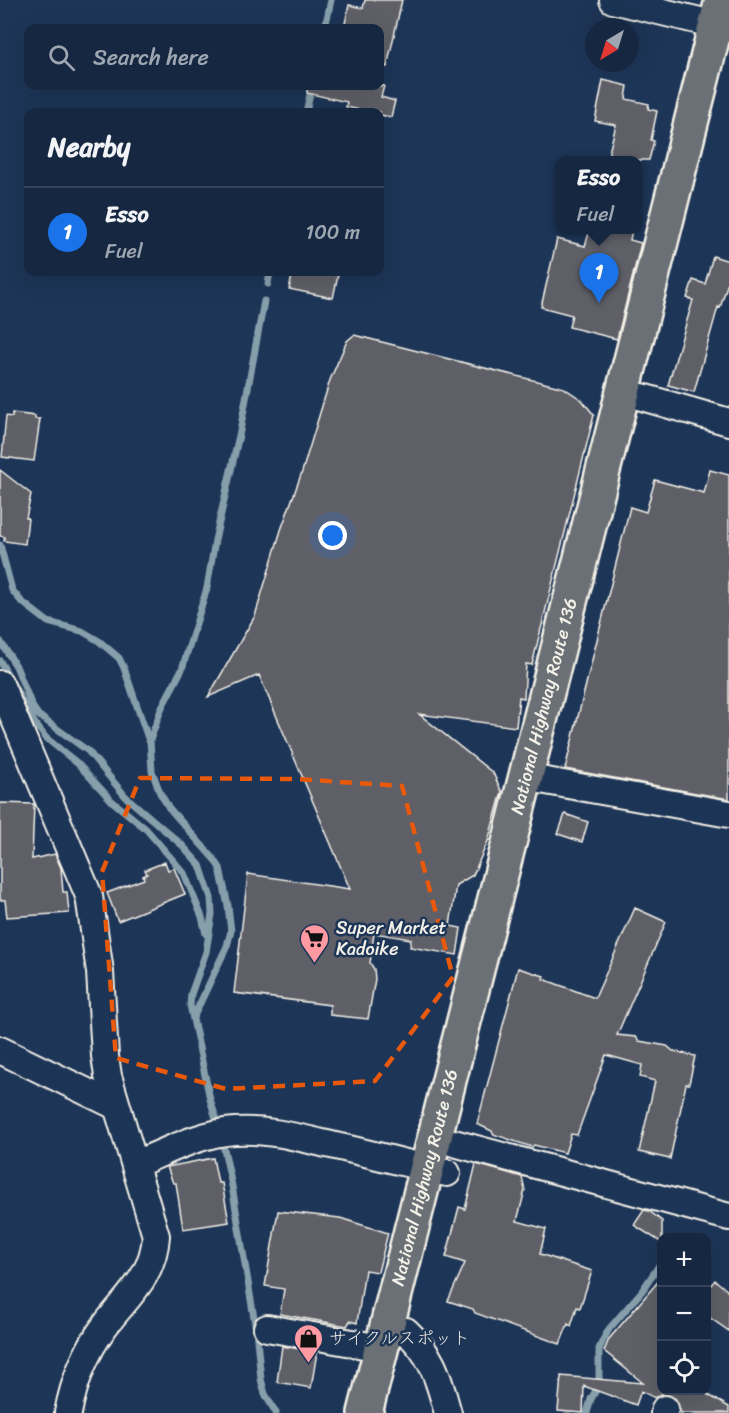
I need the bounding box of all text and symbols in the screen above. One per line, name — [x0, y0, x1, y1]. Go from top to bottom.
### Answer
north arrow — [585, 18, 639, 72]
search box — [24, 24, 384, 90]
text: Search here — [93, 38, 209, 77]
icon: search — [45, 41, 78, 74]
text: Nearby — [48, 124, 130, 170]
popup — [555, 156, 642, 234]
text: Esso — [577, 158, 620, 197]
text: Esso — [105, 195, 149, 234]
text: Fuel — [577, 197, 614, 232]
text: 1 — [63, 215, 72, 250]
text: 100 m — [306, 215, 360, 250]
text: Fuel — [105, 234, 143, 269]
pin: 1 — [580, 254, 618, 303]
your location — [318, 521, 347, 550]
street label: National Highway Route 136 — [501, 594, 586, 818]
place label: Super Market Kadoike — [336, 912, 446, 965]
supermarket icon: Super Market Kadoike — [299, 922, 331, 964]
street label: National Highway Route 136 — [382, 1066, 467, 1289]
map controls — [657, 1233, 711, 1395]
button: + — [657, 1233, 711, 1287]
button: − — [657, 1287, 711, 1341]
shop icon: サイクルスポット — [292, 1322, 324, 1364]
place label: サイクルスポット — [329, 1322, 470, 1354]
button: locate — [657, 1341, 711, 1395]

